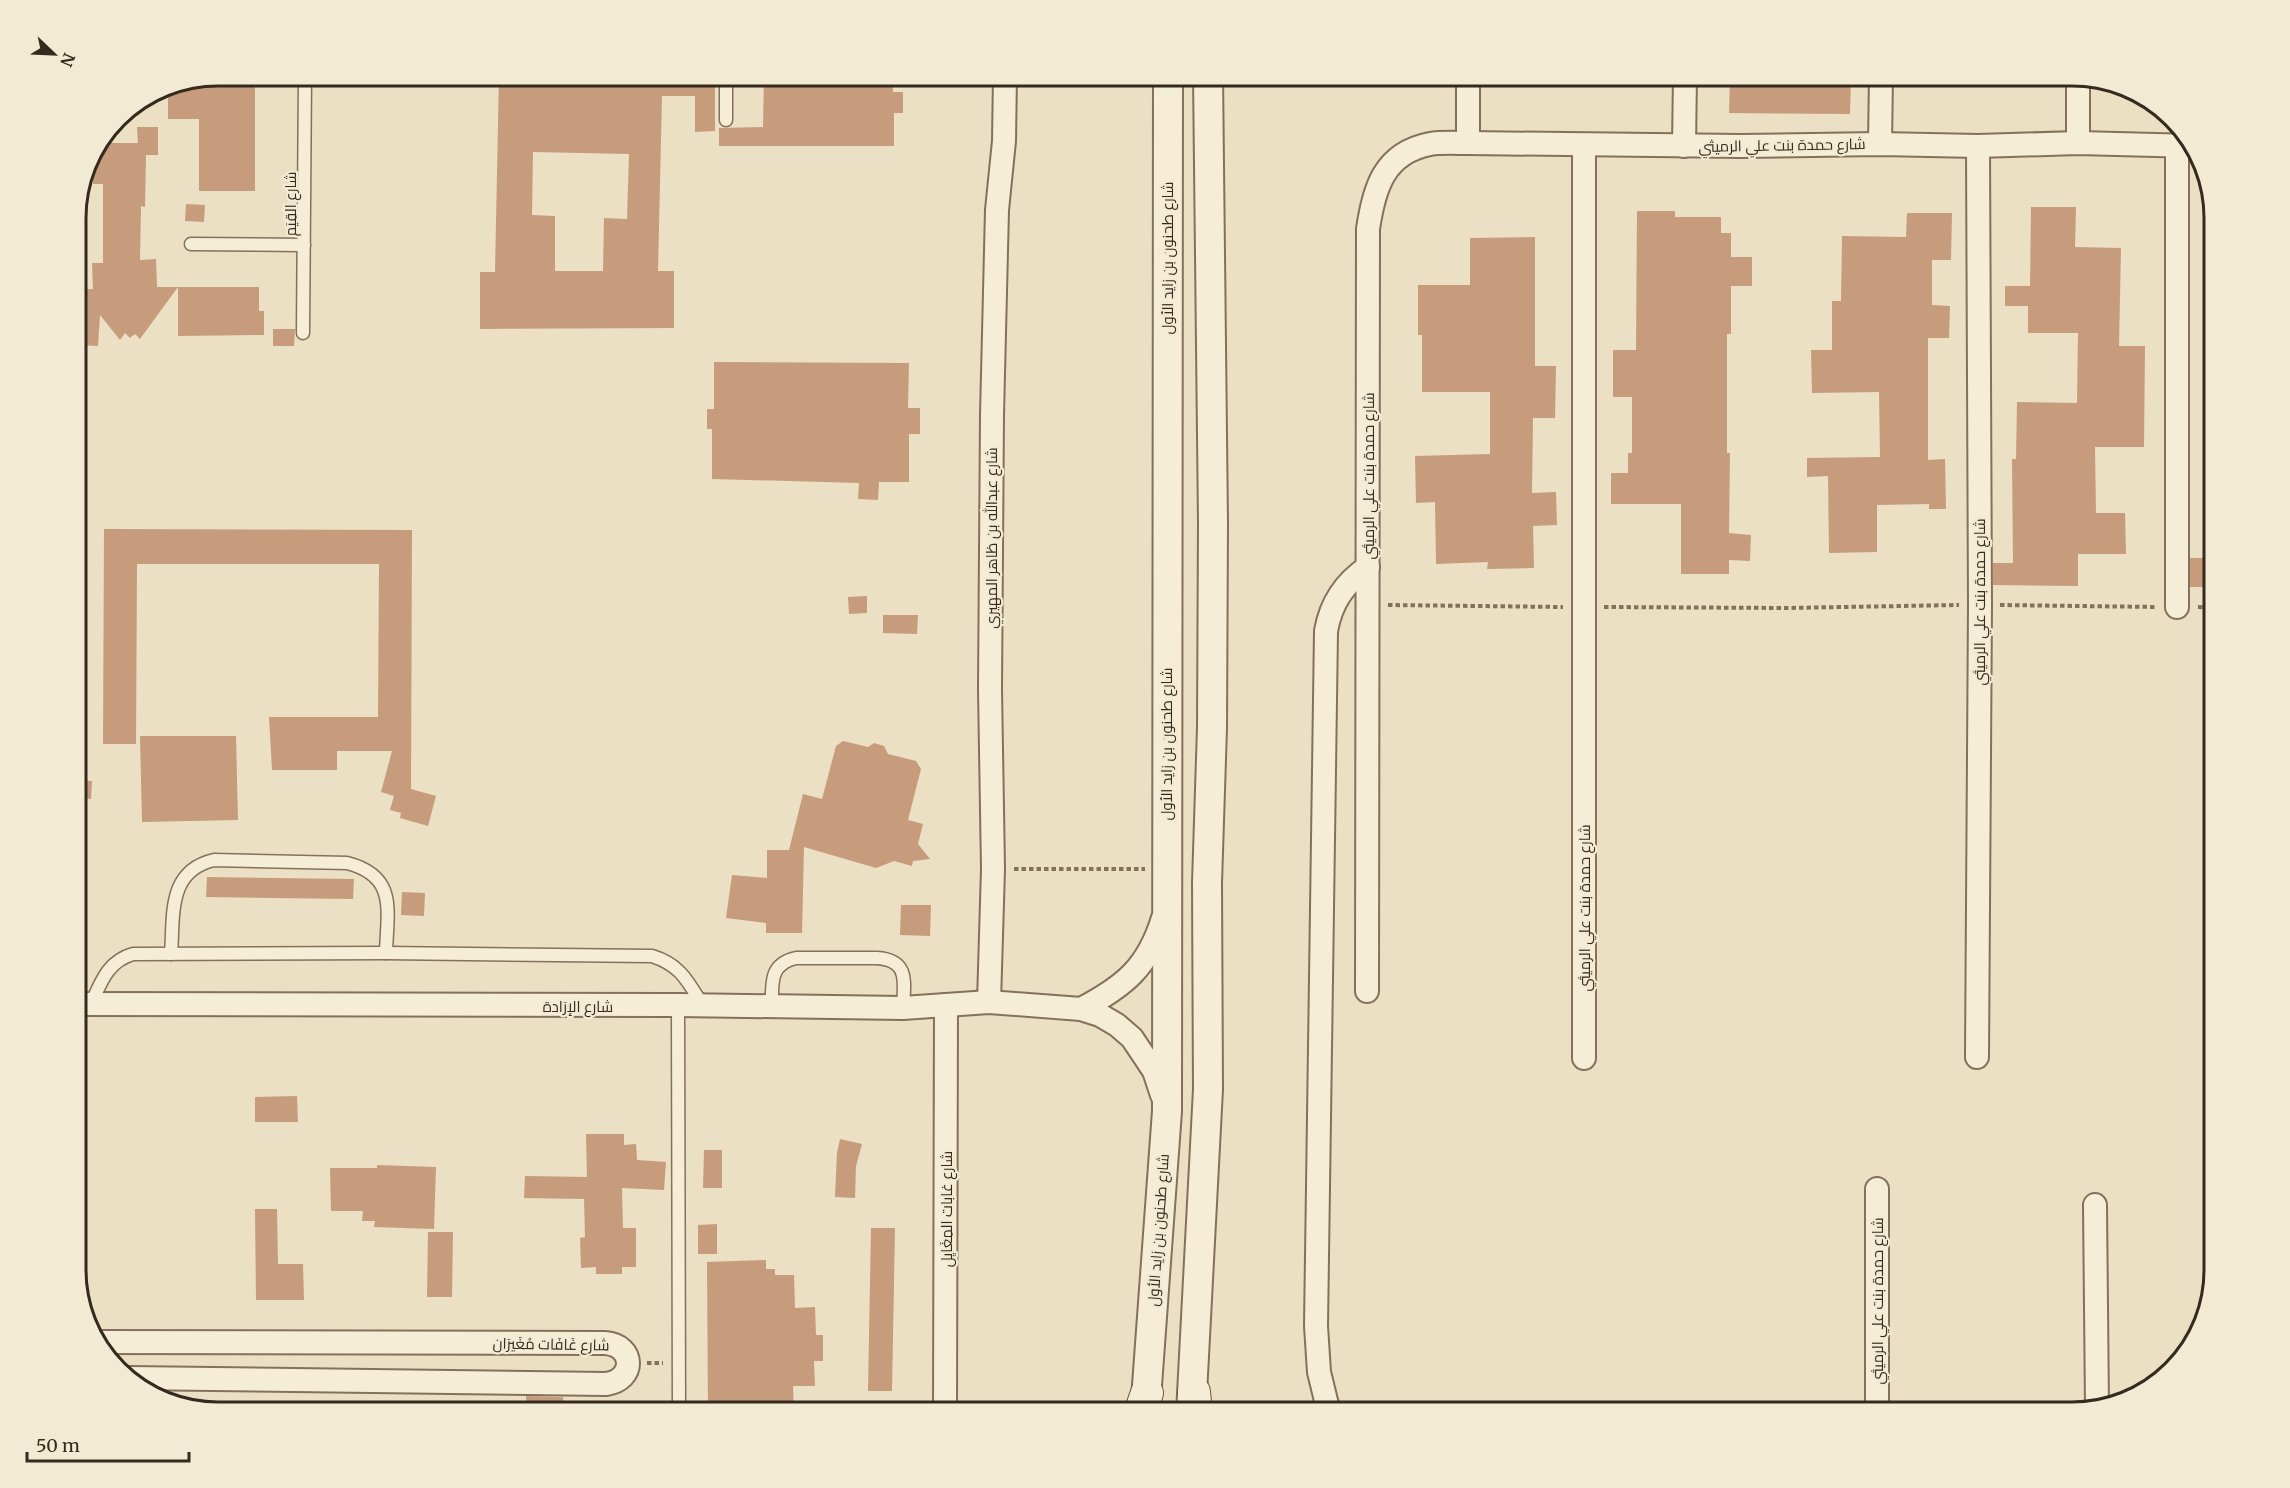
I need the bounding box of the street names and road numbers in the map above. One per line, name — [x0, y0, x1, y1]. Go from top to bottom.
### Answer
street label: شارع حمدة بنت علي الرميثي — [1698, 134, 1866, 159]
street label: شارع القِيَم — [281, 172, 302, 236]
street label: شارع طحنون بن زايد الأول — [1158, 182, 1179, 334]
street label: شارع حمدة بنت علي الرميثي — [1359, 392, 1381, 560]
street label: شارع عبدالله بن ظاهر المهيري — [982, 447, 1004, 629]
street label: شارع حمدة بنت علي الرميثي — [1970, 518, 1992, 686]
street label: شارع طحنون بن زايد الأول — [1157, 668, 1178, 820]
street label: شارع حمدة بنت علي الرميثي — [1575, 824, 1597, 992]
street label: شارع الإرَادة — [543, 997, 613, 1018]
street label: شارع غابات المِغَايِل — [937, 1151, 958, 1267]
street label: شارع طحنون بن زايد الأول — [1143, 1153, 1175, 1307]
street label: شارع حمدة بنت علي الرميثي — [1868, 1217, 1890, 1385]
street label: شارع غَافَات مْغَيرَان — [492, 1333, 610, 1357]

